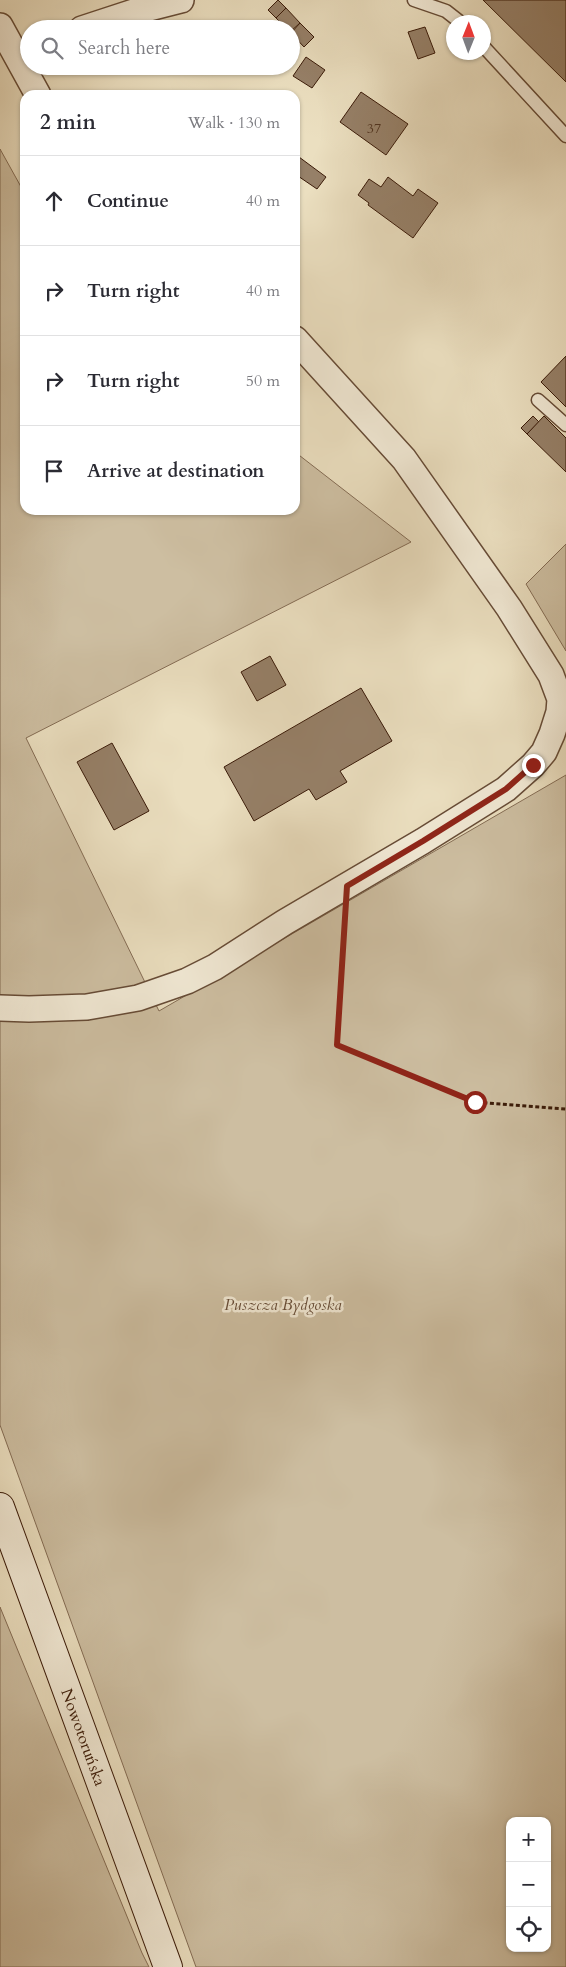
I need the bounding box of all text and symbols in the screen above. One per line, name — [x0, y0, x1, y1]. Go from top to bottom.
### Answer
north arrow — [446, 15, 491, 60]
search box — [20, 20, 300, 75]
icon: search — [38, 34, 66, 62]
text: Search here — [78, 35, 170, 61]
text: 2 min — [40, 108, 96, 137]
text: Walk · 130 m — [188, 112, 280, 134]
house number: 37 — [367, 119, 381, 138]
icon: ahead — [40, 187, 68, 215]
text: Continue — [87, 188, 169, 214]
text: 40 m — [246, 190, 280, 212]
icon: right — [40, 277, 68, 305]
text: Turn right — [87, 278, 179, 304]
text: 40 m — [246, 280, 280, 302]
icon: right — [40, 367, 68, 395]
text: Turn right — [87, 368, 179, 394]
text: 50 m — [246, 370, 280, 392]
icon: arrive — [40, 457, 68, 485]
text: Arrive at destination — [87, 458, 264, 484]
route end — [522, 754, 545, 777]
route start — [464, 1091, 487, 1114]
park label: Puszcza Bydgoska — [224, 1294, 342, 1316]
street label: Nowotoruńska — [55, 1686, 111, 1789]
map controls — [506, 1817, 551, 1952]
button: + — [506, 1817, 551, 1862]
button: − — [506, 1862, 551, 1907]
button: locate — [506, 1907, 551, 1952]

